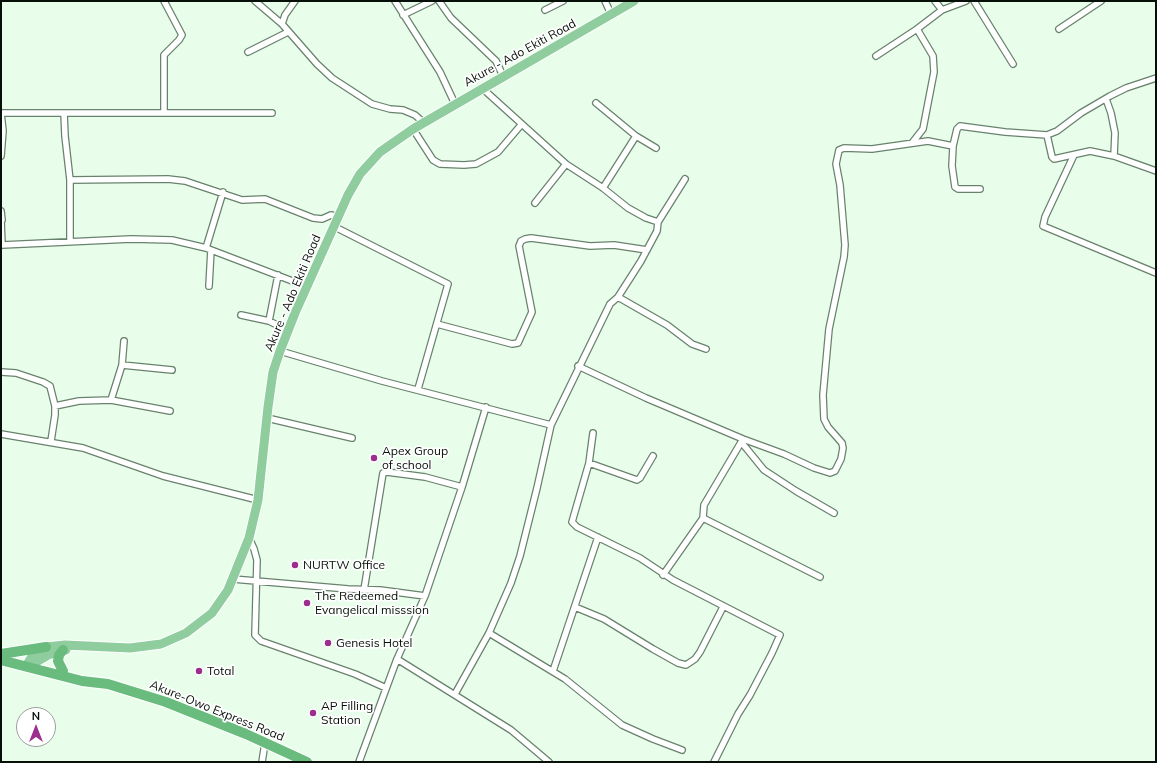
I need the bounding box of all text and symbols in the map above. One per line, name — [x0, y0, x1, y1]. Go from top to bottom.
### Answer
street label: Akure - Ado Ekiti Road — [462, 16, 578, 90]
street label: Akure - Ado Ekiti Road — [262, 232, 324, 354]
place label: Apex Group of school — [382, 444, 448, 472]
marker: Apex Group of school — [369, 453, 379, 463]
place label: NURTW Office — [303, 558, 385, 572]
marker: NURTW Office — [290, 560, 300, 570]
place label: The Redeemed Evangelical misssion — [315, 589, 429, 617]
marker: The Redeemed Evangelical misssion — [302, 598, 312, 608]
place label: Genesis Hotel — [336, 636, 412, 650]
marker: Genesis Hotel — [323, 638, 333, 648]
place label: Total — [207, 664, 234, 678]
marker: Total — [194, 666, 204, 676]
street label: Akure-Owo Express Road — [148, 677, 286, 745]
place label: AP Filling Station — [321, 699, 373, 727]
north arrow — [16, 707, 56, 747]
marker: AP Filling Station — [308, 708, 318, 718]
text: N — [32, 709, 40, 723]

